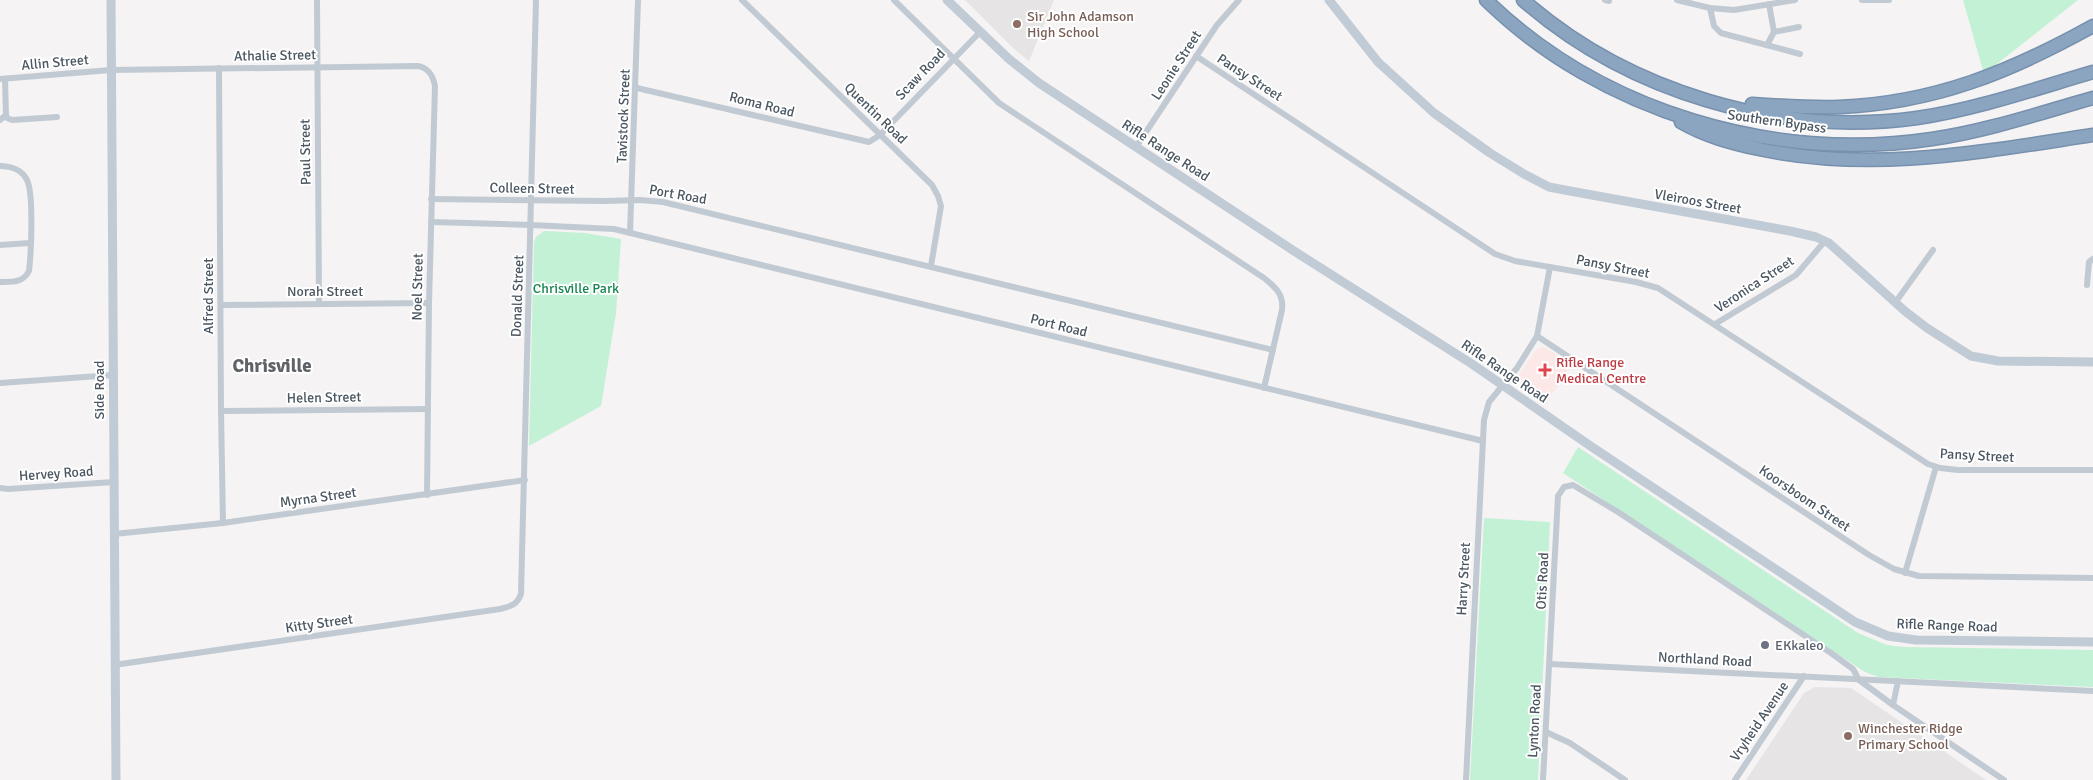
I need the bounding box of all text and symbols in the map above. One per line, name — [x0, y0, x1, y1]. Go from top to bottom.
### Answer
place label: Sir John Adamson High School — [1027, 8, 1134, 41]
marker: Sir John Adamson High School — [1011, 18, 1023, 30]
street label: Leonie Street — [1148, 27, 1205, 103]
street label: Scaw Road — [892, 45, 949, 103]
street label: Athalie Street — [234, 46, 316, 65]
street label: Pansy Street — [1214, 50, 1286, 105]
street label: Allin Street — [21, 51, 89, 74]
street label: Tavistock Street — [613, 69, 634, 163]
street label: Quentin Road — [841, 79, 911, 148]
street label: Roma Road — [727, 88, 796, 121]
street label: Southern Bypass — [1726, 106, 1827, 137]
street label: Rifle Range Road — [1119, 116, 1213, 185]
street label: Paul Street — [296, 119, 315, 185]
street label: Colleen Street — [489, 179, 575, 198]
street label: Port Road — [648, 181, 708, 208]
street label: Vleiroos Street — [1653, 185, 1743, 218]
street label: Pansy Street — [1575, 251, 1651, 282]
street label: Veronica Street — [1711, 252, 1797, 316]
street label: Noel Street — [408, 253, 427, 321]
street label: Donald Street — [508, 255, 527, 337]
street label: Alfred Street — [200, 258, 217, 334]
park label: Chrisville Park — [533, 280, 619, 297]
street label: Norah Street — [287, 283, 363, 300]
street label: Port Road — [1029, 310, 1089, 341]
street label: Rifle Range Road — [1458, 336, 1551, 407]
district label: Chrisville — [232, 354, 312, 378]
place label: Rifle Range Medical Centre — [1556, 354, 1646, 387]
street label: Side Road — [91, 360, 108, 420]
marker: Rifle Range Medical Centre — [1538, 363, 1552, 377]
street label: Helen Street — [287, 388, 362, 407]
street label: Pansy Street — [1939, 445, 2015, 466]
street label: Hervey Road — [18, 462, 94, 485]
street label: Koorsboom Street — [1756, 462, 1854, 535]
street label: Myrna Street — [279, 484, 358, 511]
street label: Harry Street — [1453, 542, 1474, 616]
street label: Otis Road — [1533, 552, 1552, 610]
street label: Kitty Street — [284, 610, 354, 637]
street label: Rifle Range Road — [1896, 615, 1998, 636]
place label: EKkaleo — [1775, 637, 1824, 654]
marker: EKkaleo — [1759, 639, 1771, 651]
street label: Northland Road — [1658, 649, 1752, 670]
street label: Vryheid Avenue — [1727, 678, 1792, 764]
street label: Lynton Road — [1524, 684, 1545, 758]
place label: Winchester Ridge Primary School — [1858, 720, 1963, 753]
marker: Winchester Ridge Primary School — [1842, 730, 1854, 742]

